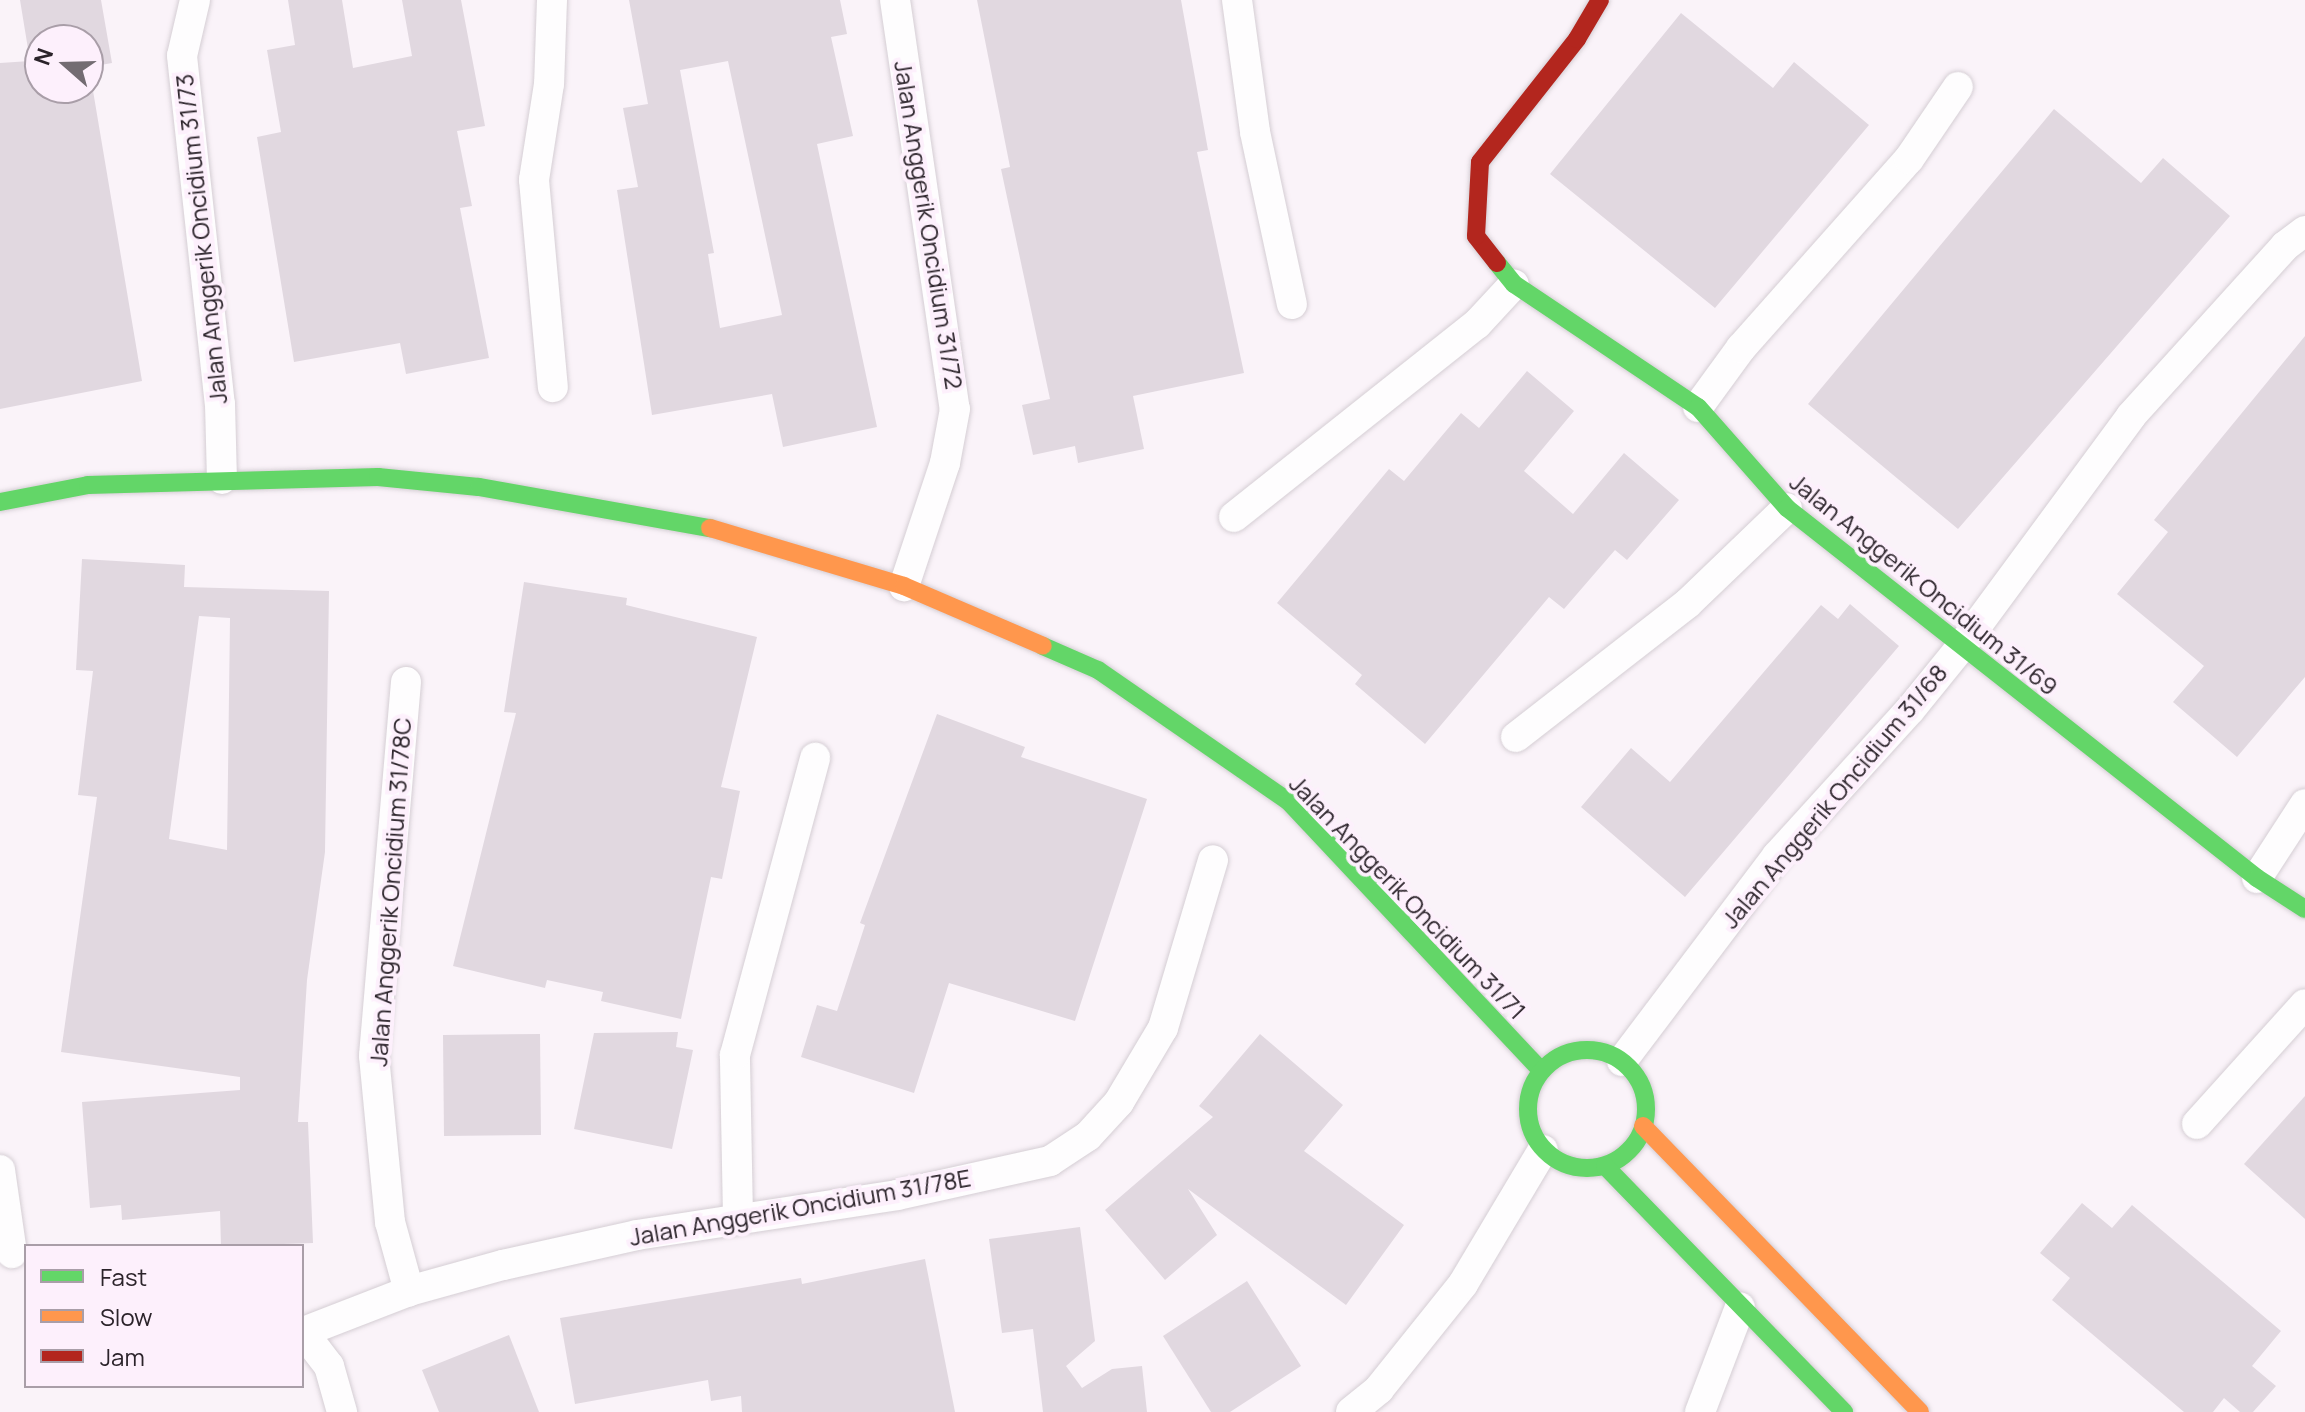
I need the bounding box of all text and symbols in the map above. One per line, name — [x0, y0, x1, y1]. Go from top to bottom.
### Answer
north arrow — [24, 24, 104, 104]
text: N — [27, 44, 60, 69]
street label: Jalan Anggerik Oncidium 31/72 — [889, 59, 969, 391]
street label: Jalan Anggerik Oncidium 31/73 — [169, 72, 233, 406]
street label: Jalan Anggerik Oncidium 31/69 — [1784, 467, 2064, 701]
street label: Jalan Anggerik Oncidium 31/68 — [1715, 658, 1953, 934]
street label: Jalan Anggerik Oncidium 31/78C — [363, 717, 417, 1067]
street label: Jalan Anggerik Oncidium 31/71 — [1284, 769, 1532, 1025]
street label: Jalan Anggerik Oncidium 31/78E — [627, 1163, 973, 1251]
legend — [24, 1244, 304, 1388]
text: Fast — [100, 1260, 147, 1293]
text: Slow — [100, 1300, 153, 1333]
text: Jam — [100, 1340, 145, 1373]

